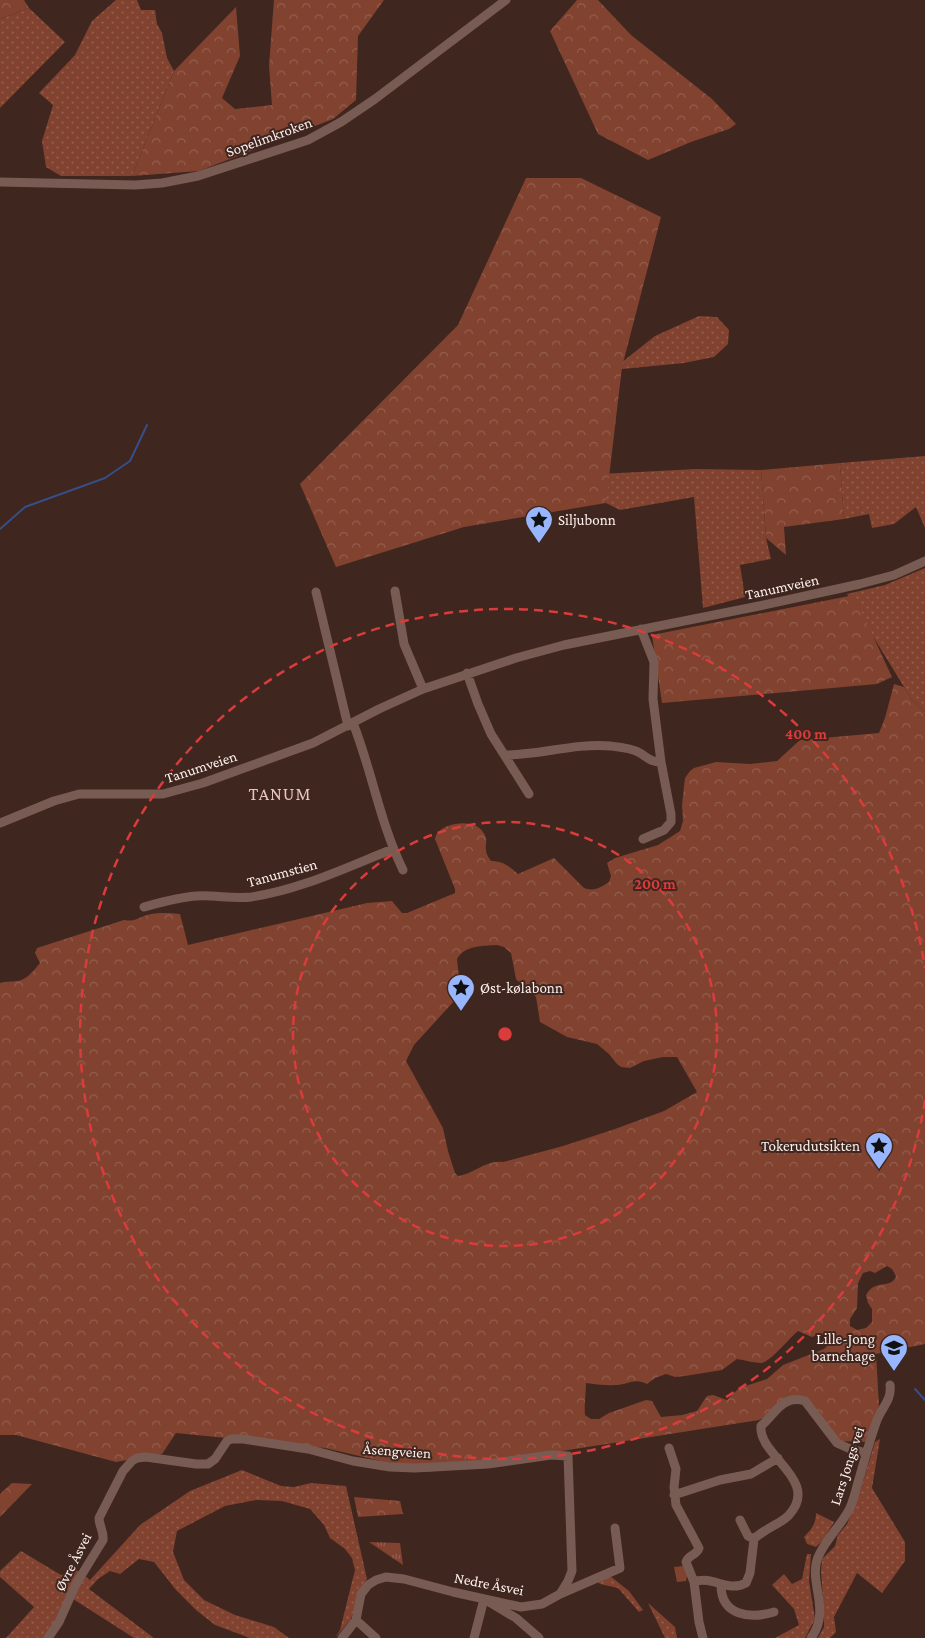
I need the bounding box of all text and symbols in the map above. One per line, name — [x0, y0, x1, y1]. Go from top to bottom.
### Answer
street label: Sopelimkroken — [224, 114, 314, 161]
place icon: Siljubonn — [524, 505, 554, 544]
place label: Siljubonn — [558, 512, 616, 529]
street label: Tanumveien — [744, 571, 820, 603]
text: 400 m — [785, 726, 827, 742]
street label: Tanumveien — [163, 748, 239, 786]
district label: TANUM — [249, 784, 311, 804]
street label: Tanumstien — [245, 856, 319, 890]
text: 200 m — [634, 876, 676, 892]
place icon: Øst-kølabonn — [446, 973, 476, 1012]
place label: Øst-kølabonn — [480, 980, 563, 996]
centre of rings — [496, 1025, 514, 1043]
place icon: Tokerudutsikten — [864, 1131, 894, 1170]
place label: Tokerudutsikten — [761, 1138, 860, 1154]
place label: Lille-Jong barnehage — [812, 1331, 875, 1365]
school or university icon: Lille-Jong barnehage — [879, 1333, 909, 1372]
street label: Lars Jongs vei — [827, 1425, 868, 1508]
street label: Åsengveien — [362, 1440, 432, 1462]
street label: Øvre Åsvei — [51, 1530, 94, 1594]
street label: Nedre Åsvei — [453, 1568, 525, 1599]

